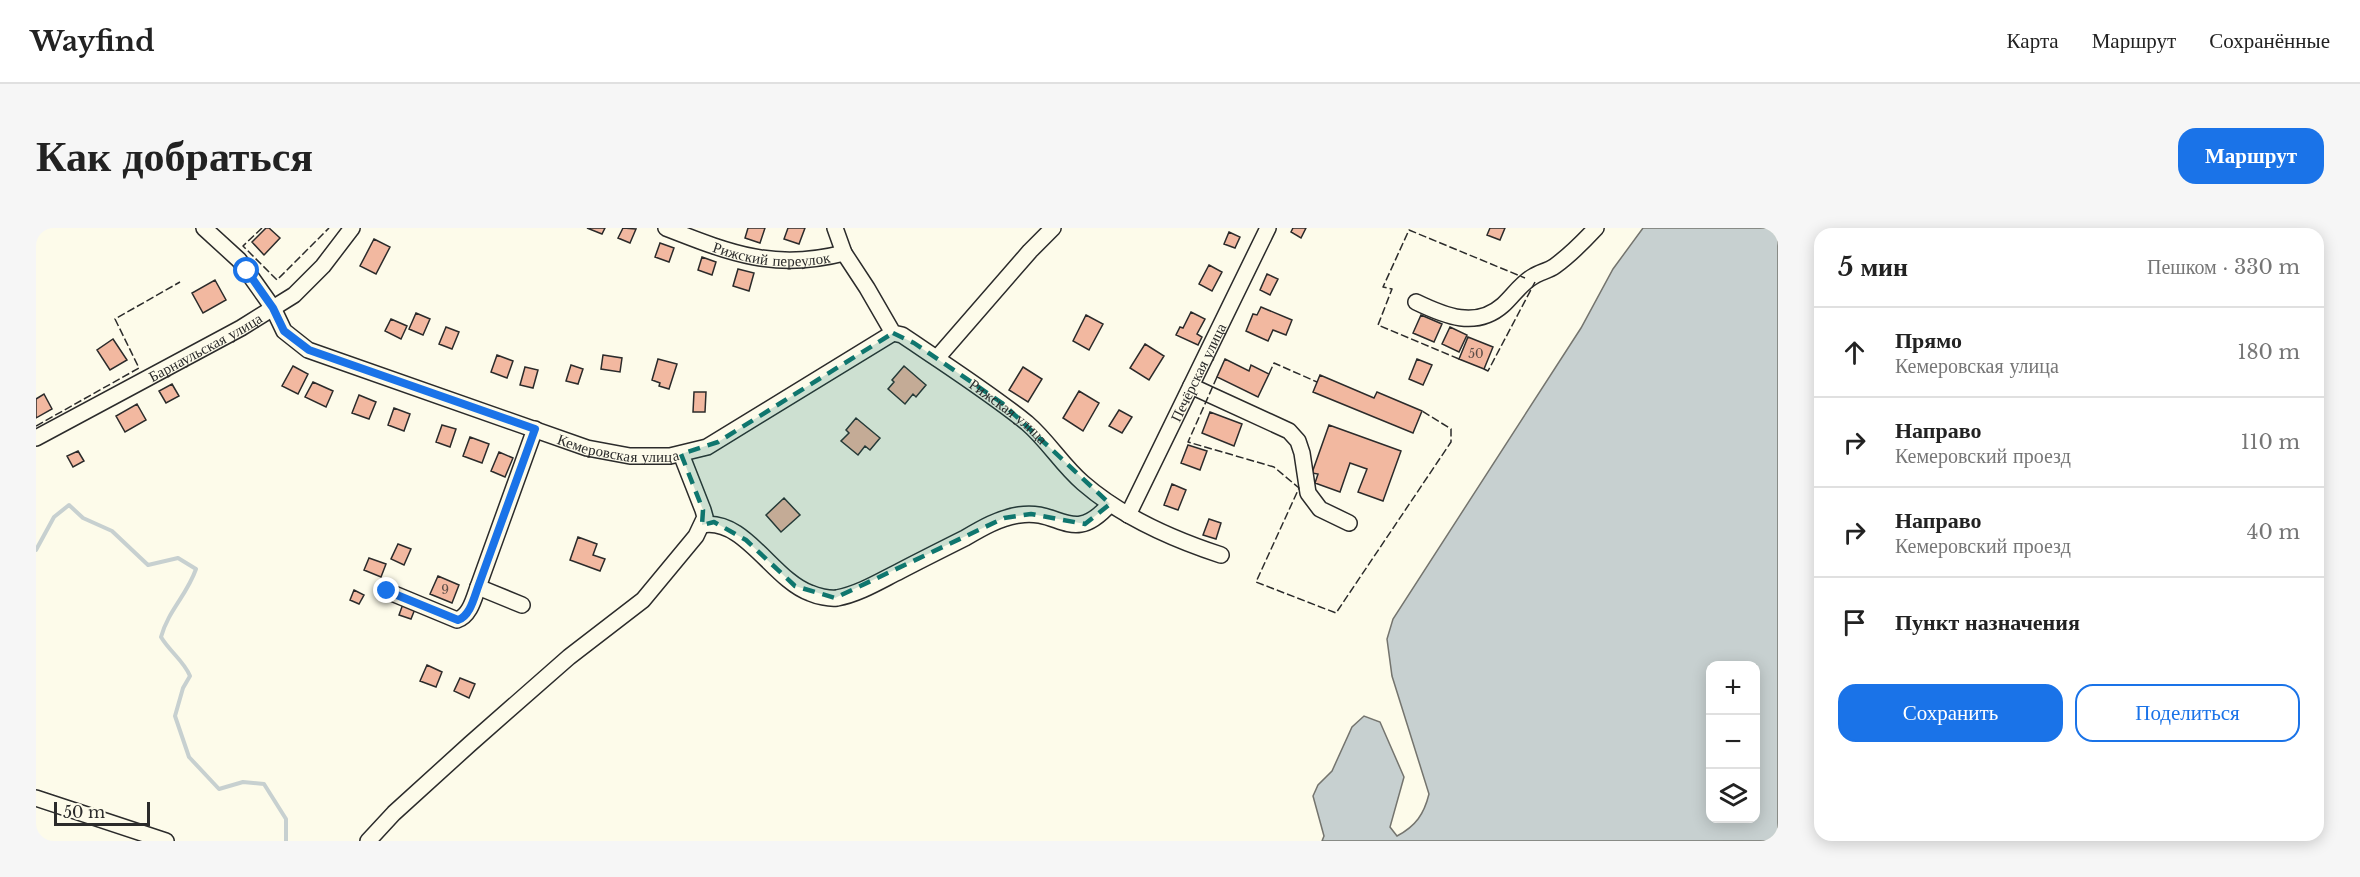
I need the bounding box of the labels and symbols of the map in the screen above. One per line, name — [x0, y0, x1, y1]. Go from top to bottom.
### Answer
street label: Рижский переулок — [711, 237, 832, 270]
route start — [233, 257, 259, 283]
street label: Барнаульская улица — [145, 308, 266, 386]
street label: Печёрская улица — [1166, 319, 1230, 425]
house number: 50 — [1468, 346, 1484, 361]
street label: Рижская улица — [966, 374, 1053, 448]
street label: Кемеровская улица — [555, 429, 681, 466]
route end — [373, 577, 399, 603]
house number: 9 — [441, 582, 449, 597]
scale bar — [54, 799, 150, 826]

